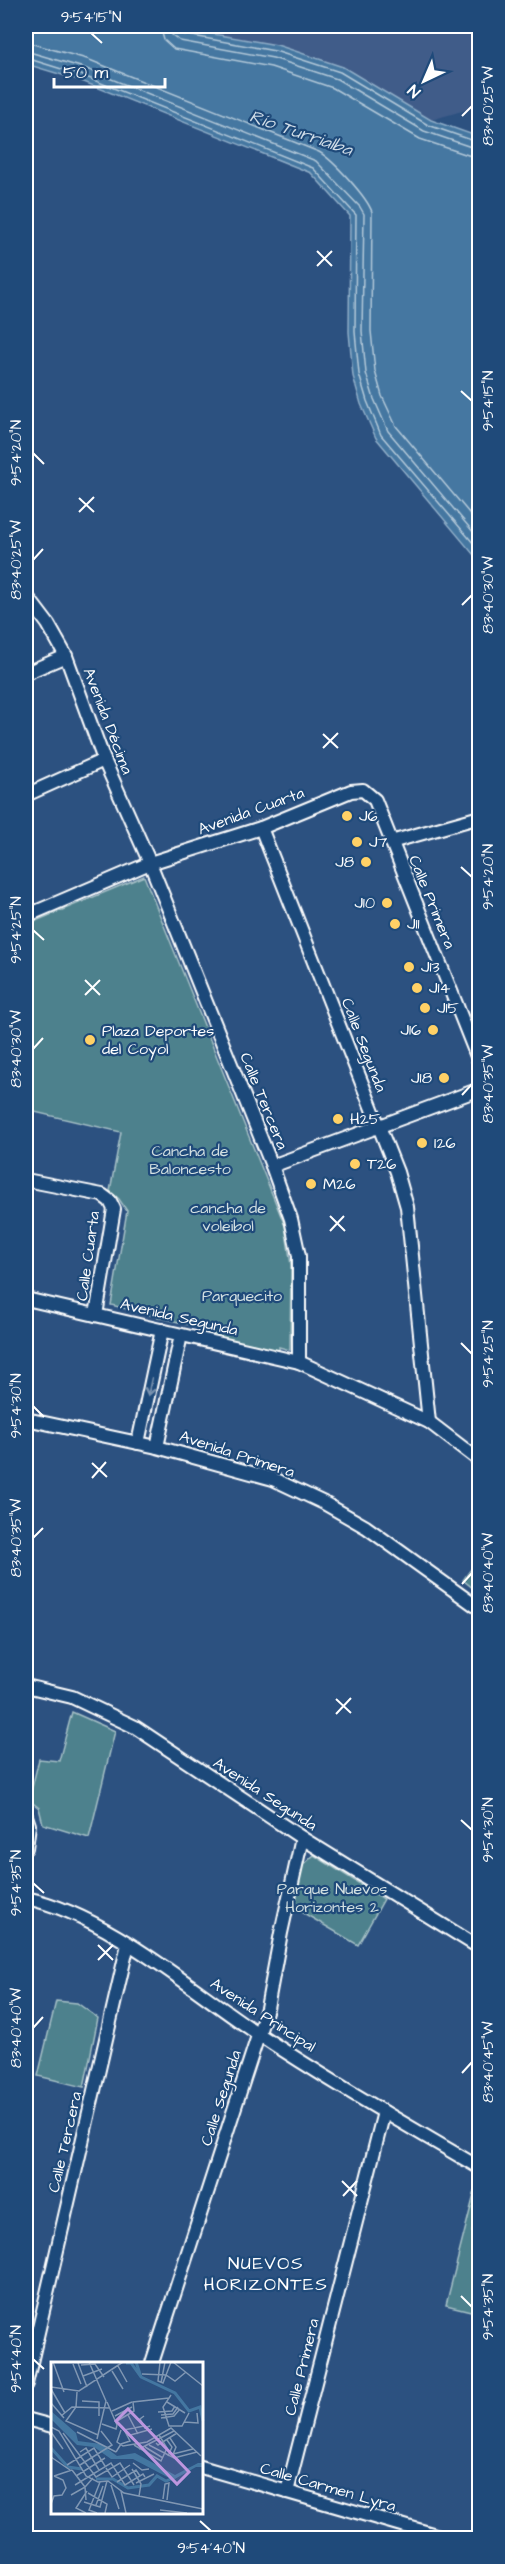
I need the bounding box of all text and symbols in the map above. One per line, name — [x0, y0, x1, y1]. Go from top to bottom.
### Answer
text: 9°54'15"N — [61, 7, 121, 28]
scale bar — [54, 51, 165, 89]
north arrow — [394, 51, 454, 111]
text: 50 m — [63, 60, 108, 85]
text: 83°40'25"W — [478, 66, 499, 146]
text: N — [403, 80, 426, 102]
water label: Río Turrialba — [246, 104, 356, 163]
text: 9°54'15"N — [478, 371, 499, 431]
text: 9°54'20"N — [6, 420, 27, 486]
text: 83°40'25"W — [6, 520, 27, 600]
text: 83°40'30"W — [478, 556, 499, 634]
street label: Avenida Décima — [78, 665, 138, 777]
street label: Avenida Cuarta — [195, 782, 307, 840]
place label: J6 — [359, 805, 378, 827]
marker: J6 — [340, 809, 354, 823]
place label: J7 — [369, 831, 387, 853]
marker: J7 — [350, 835, 364, 849]
text: 9°54'20"N — [478, 844, 499, 910]
place label: J8 — [335, 851, 354, 873]
street label: Calle Primera — [403, 852, 461, 952]
marker: J8 — [359, 855, 373, 869]
place label: J10 — [354, 892, 375, 914]
text: 9°54'25"N — [6, 896, 27, 964]
marker: J10 — [380, 896, 394, 910]
place label: J11 — [407, 913, 420, 935]
marker: J11 — [388, 917, 402, 931]
place label: J13 — [421, 956, 440, 978]
marker: J13 — [402, 960, 416, 974]
place label: J14 — [429, 977, 451, 999]
marker: J14 — [410, 981, 424, 995]
street label: Calle Segunda — [335, 995, 392, 1096]
place label: J15 — [437, 997, 460, 1019]
marker: J15 — [418, 1001, 432, 1015]
text: 83°40'30"W — [6, 1010, 27, 1088]
place label: J16 — [400, 1019, 421, 1041]
place label: Plaza Deportes del Coyol — [102, 1020, 214, 1061]
marker: J16 — [426, 1023, 440, 1037]
marker: Plaza Deportes del Coyol — [83, 1033, 97, 1047]
text: 83°40'35"W — [478, 1045, 499, 1123]
street label: Calle Tercera — [235, 1049, 293, 1153]
place label: J18 — [411, 1067, 432, 1089]
marker: J18 — [437, 1071, 451, 1085]
place label: H25 — [350, 1108, 381, 1130]
marker: H25 — [331, 1112, 345, 1126]
place label: I26 — [434, 1132, 456, 1154]
marker: I26 — [415, 1136, 429, 1150]
park label: Cancha de Baloncesto — [149, 1140, 231, 1180]
place label: T26 — [367, 1153, 396, 1175]
marker: T26 — [348, 1157, 362, 1171]
place label: M26 — [323, 1173, 355, 1195]
marker: M26 — [304, 1177, 318, 1191]
park label: cancha de voleibol — [190, 1197, 266, 1237]
street label: Calle Cuarta — [71, 1210, 105, 1302]
park label: Parquecito — [202, 1285, 282, 1307]
street label: Avenida Segunda — [118, 1293, 240, 1342]
text: 9°54'25"N — [478, 1320, 499, 1388]
text: 9°54'30"N — [6, 1373, 27, 1439]
one-way arrow — [144, 1376, 155, 1396]
street label: Avenida Primera — [177, 1425, 297, 1483]
text: 83°40'35"W — [6, 1499, 27, 1577]
text: 83°40'40"W — [478, 1533, 499, 1613]
street label: Avenida Segunda — [208, 1752, 321, 1837]
text: 9°54'30"N — [478, 1797, 499, 1863]
text: 9°54'35"N — [6, 1850, 27, 1916]
park label: Parque Nuevos Horizontes 2 — [277, 1878, 387, 1918]
street label: Avenida Principal — [206, 1973, 320, 2057]
text: 83°40'40"W — [6, 1988, 27, 2068]
text: 83°40'45"W — [478, 2021, 499, 2103]
street label: Calle Segunda — [195, 2047, 248, 2149]
street label: Calle Tercera — [43, 2089, 87, 2195]
district label: NUEVOS HORIZONTES — [204, 2251, 328, 2297]
text: 9°54'35"N — [478, 2274, 499, 2340]
street label: Calle Primera — [279, 2316, 325, 2418]
text: 9°54'40"N — [6, 2325, 27, 2393]
inset map — [51, 2362, 202, 2513]
street label: Calle Carmen Lyra — [257, 2457, 398, 2518]
text: 9°54'40"N — [177, 2538, 245, 2559]

